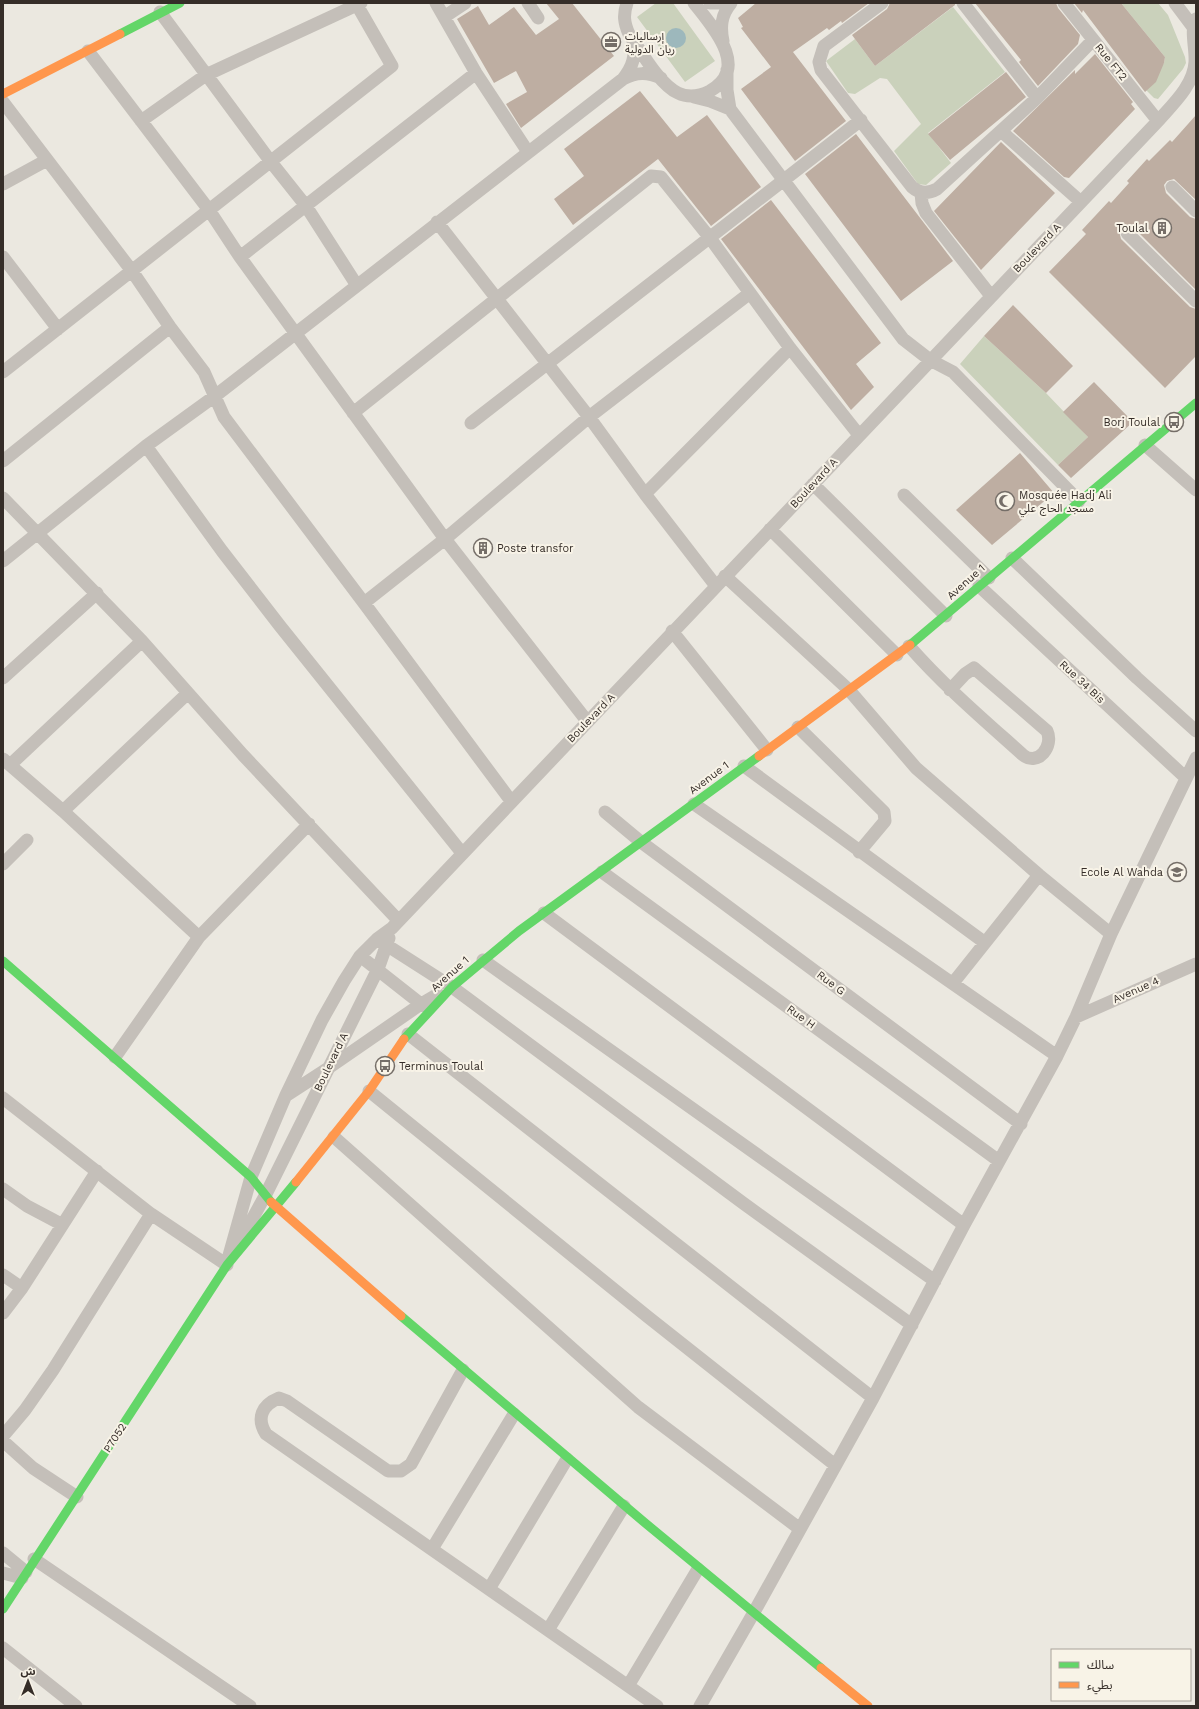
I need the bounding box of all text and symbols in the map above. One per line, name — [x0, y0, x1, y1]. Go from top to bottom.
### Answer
place label: إرساليات ریان الدولية — [625, 30, 675, 56]
office icon: إرساليات ریان الدولية — [600, 31, 622, 53]
street label: Rue FT2 — [1092, 41, 1130, 83]
building icon: Toulal — [1151, 217, 1173, 239]
street label: Boulevard A — [1010, 221, 1064, 275]
place label: Toulal — [1116, 222, 1149, 235]
bus stop icon: Borj Toulal — [1163, 411, 1185, 433]
place label: Borj Toulal — [1104, 416, 1161, 429]
street label: Boulevard A — [788, 455, 840, 511]
place label: Mosquée Hadj Ali مسجد الحاج علي — [1019, 489, 1112, 517]
mosque icon: Mosquée Hadj Ali مسجد الحاج علي — [994, 490, 1016, 512]
building icon: Poste transfor — [472, 537, 494, 559]
place label: Poste transfor — [497, 542, 574, 555]
street label: Avenue 1 — [944, 562, 988, 602]
street label: Rue 34 Bis — [1057, 658, 1107, 706]
street label: Boulevard A — [564, 691, 618, 745]
street label: Avenue 1 — [686, 759, 732, 797]
school or university icon: Ecole Al Wahda — [1166, 861, 1188, 883]
place label: Ecole Al Wahda — [1080, 866, 1163, 879]
street label: Avenue 1 — [428, 954, 472, 994]
street label: Rue G — [814, 968, 848, 998]
street label: Avenue 4 — [1111, 974, 1161, 1006]
street label: Rue H — [784, 1002, 818, 1032]
street label: Boulevard A — [311, 1031, 351, 1093]
bus stop icon: Terminus Toulal — [374, 1055, 396, 1077]
place label: Terminus Toulal — [399, 1060, 484, 1073]
street label: P7052 — [101, 1421, 129, 1455]
legend — [1051, 1649, 1191, 1701]
text: سالك — [1087, 1658, 1114, 1672]
north arrow — [8, 1661, 48, 1701]
text: ش — [20, 1665, 36, 1678]
text: بطيء — [1087, 1678, 1113, 1695]

